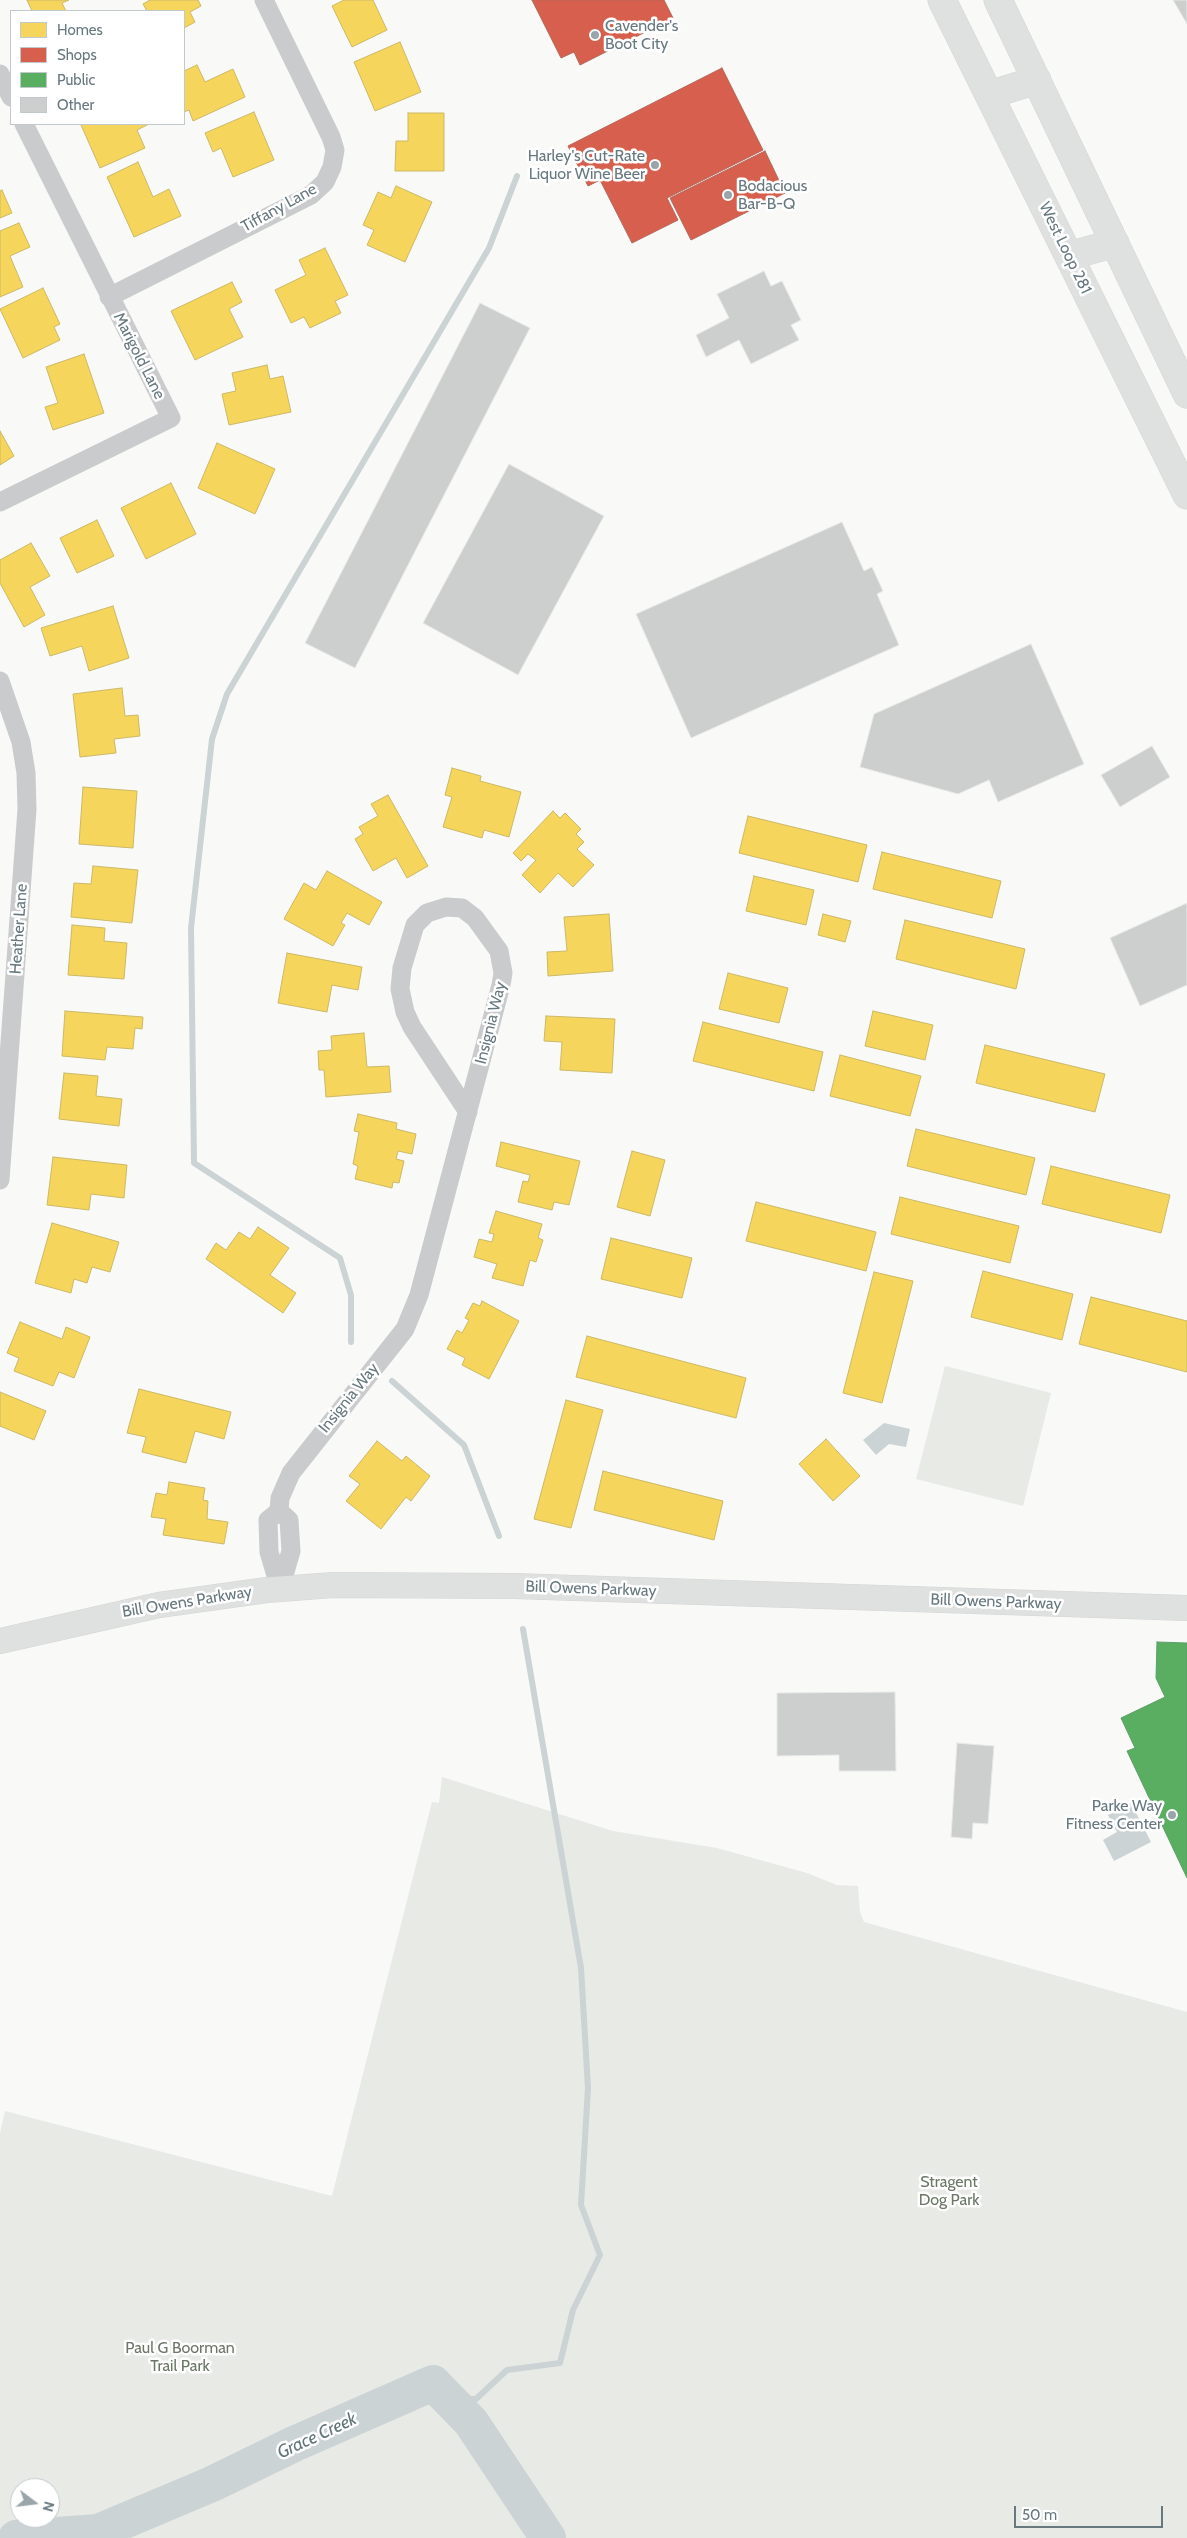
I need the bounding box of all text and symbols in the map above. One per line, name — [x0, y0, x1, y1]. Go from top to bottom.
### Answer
legend — [10, 10, 185, 125]
place label: Cavender's Boot City — [605, 16, 678, 54]
text: Homes — [57, 21, 103, 39]
marker: Cavender's Boot City — [589, 29, 601, 41]
text: Shops — [57, 46, 97, 64]
text: Public — [57, 71, 95, 89]
text: Other — [57, 96, 94, 114]
place label: Harley's Cut-Rate Liquor Wine Beer — [528, 146, 645, 184]
marker: Harley's Cut-Rate Liquor Wine Beer — [649, 159, 661, 171]
place label: Bodacious Bar-B-Q — [738, 176, 807, 214]
street label: Tiffany Lane — [238, 179, 320, 237]
marker: Bodacious Bar-B-Q — [722, 189, 734, 201]
street label: West Loop 281 — [1035, 199, 1095, 297]
street label: Marigold Lane — [109, 309, 169, 403]
street label: Heather Lane — [6, 883, 32, 975]
street label: Insignia Way — [471, 980, 511, 1066]
street label: Insignia Way — [315, 1359, 383, 1437]
street label: Bill Owens Parkway — [525, 1577, 657, 1601]
street label: Bill Owens Parkway — [121, 1582, 253, 1622]
street label: Bill Owens Parkway — [930, 1590, 1062, 1614]
place label: Parke Way Fitness Center — [1066, 1796, 1162, 1834]
marker: Parke Way Fitness Center — [1166, 1809, 1178, 1821]
park label: Stragent Dog Park — [919, 2172, 979, 2210]
park label: Paul G Boorman Trail Park — [125, 2338, 235, 2376]
water label: Grace Creek — [274, 2408, 360, 2464]
north arrow — [10, 2478, 60, 2528]
scale bar — [1017, 2496, 1166, 2528]
text: N — [39, 2500, 58, 2514]
text: 50 m — [1022, 2506, 1057, 2524]

